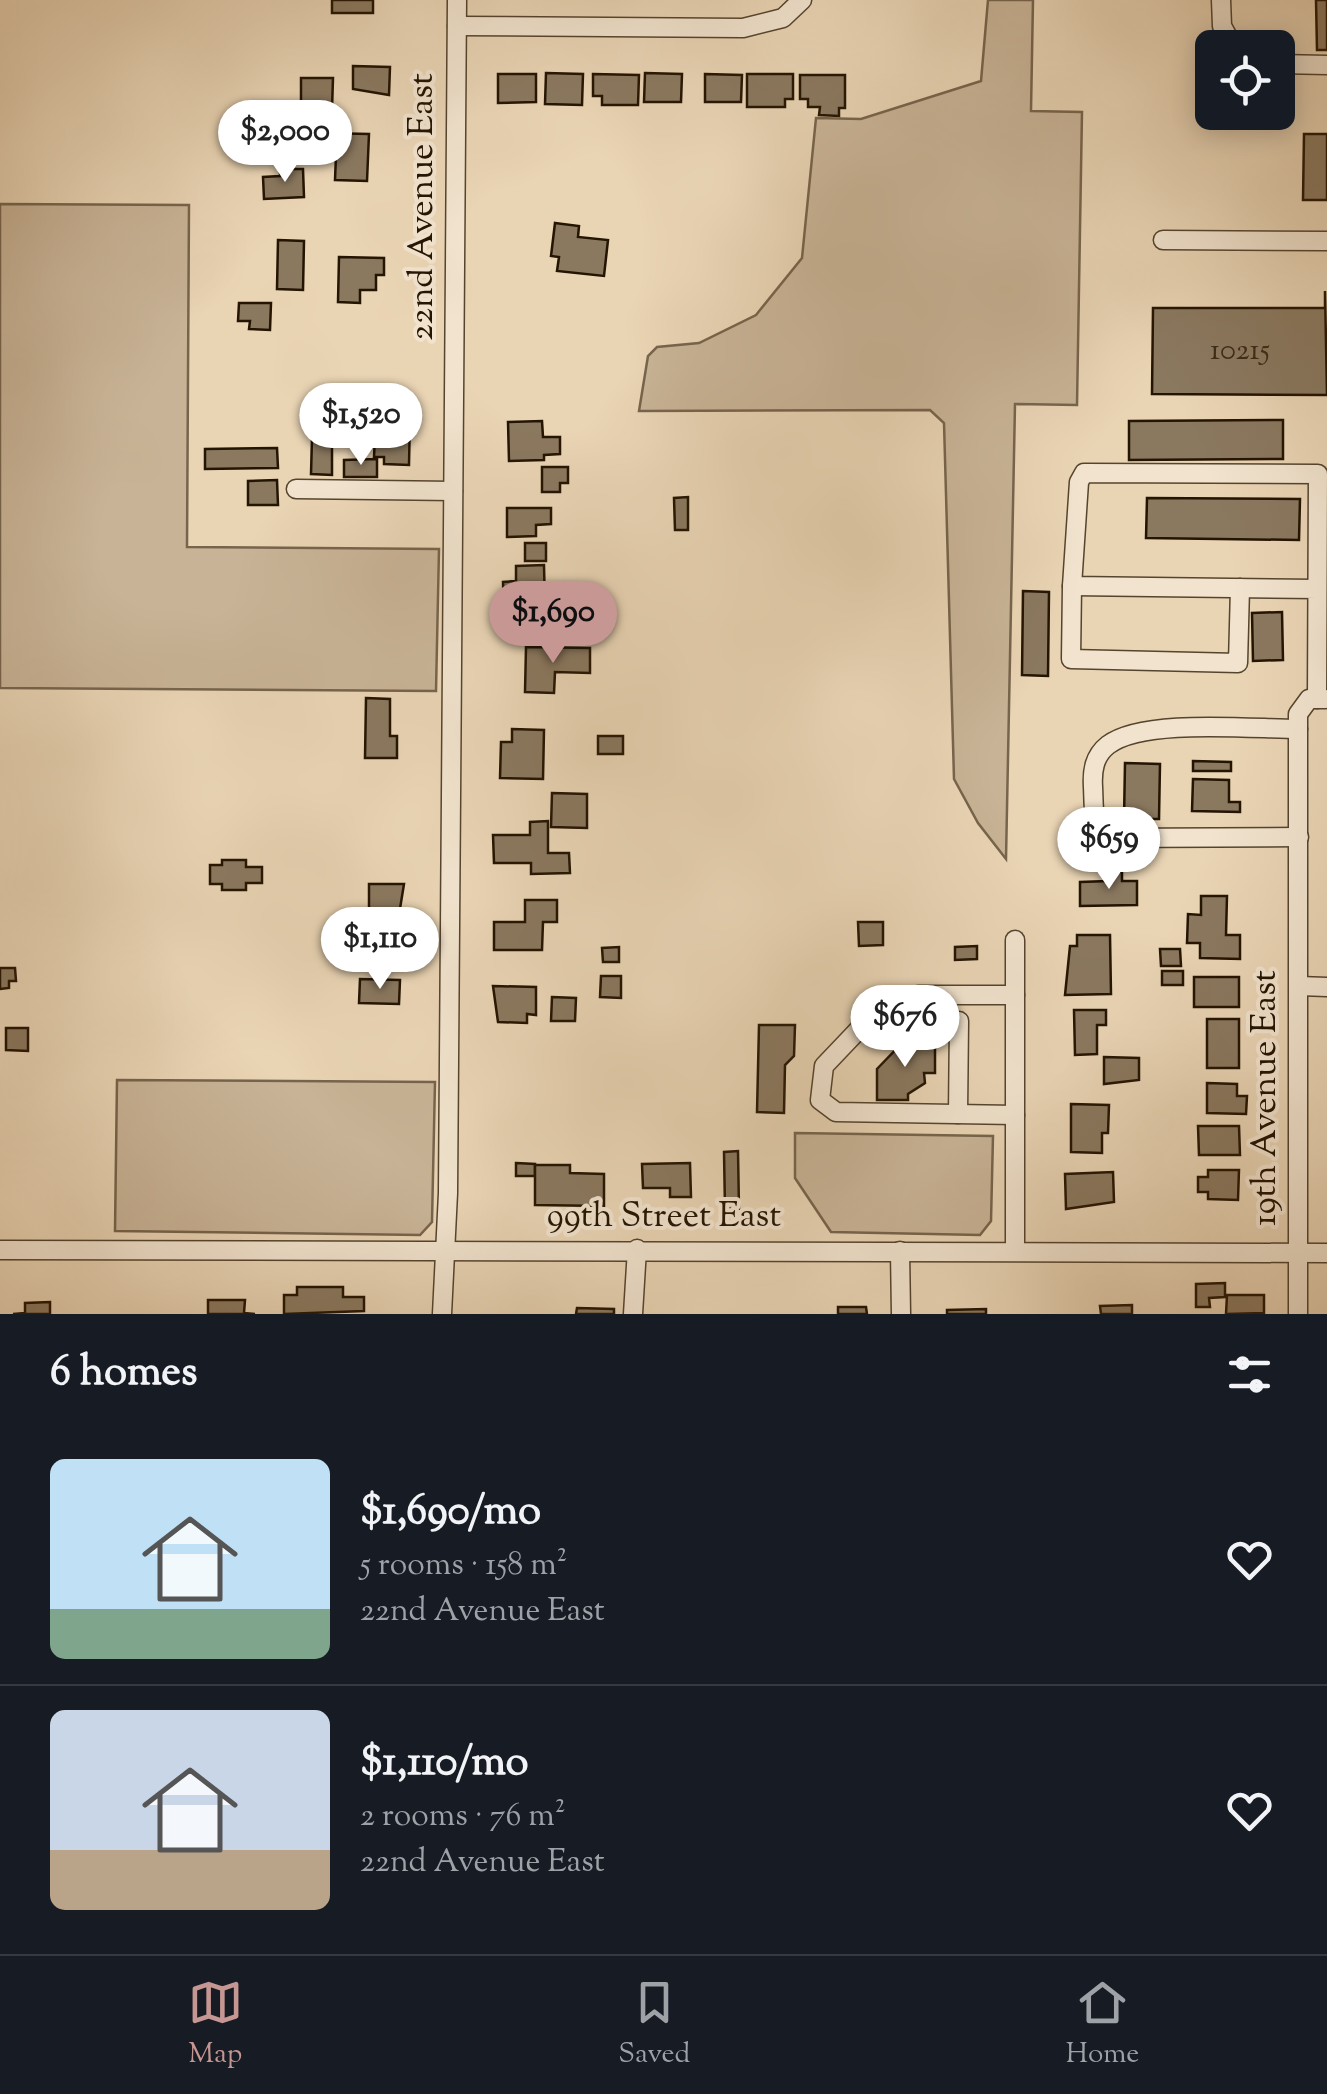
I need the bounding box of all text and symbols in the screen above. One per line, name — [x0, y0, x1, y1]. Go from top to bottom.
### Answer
map controls — [1195, 30, 1295, 130]
button: locate — [1195, 30, 1295, 130]
street label: 22nd Avenue East — [398, 73, 449, 341]
pin: $2,000 — [204, 100, 366, 185]
text: $2,000 — [240, 109, 330, 155]
house number: 10215 — [1210, 330, 1270, 373]
pin: $1,520 — [280, 383, 442, 468]
text: $1,520 — [321, 392, 401, 438]
pin: $1,690 — [472, 581, 634, 666]
text: $1,690 — [511, 590, 595, 636]
pin: $659 — [1050, 807, 1168, 892]
text: $659 — [1079, 816, 1139, 862]
pin: $1,110 — [299, 907, 461, 992]
text: $1,110 — [343, 916, 417, 962]
street label: 19th Avenue East — [1241, 970, 1292, 1226]
pin: $676 — [846, 985, 964, 1070]
text: $676 — [873, 994, 937, 1040]
street label: 99th Street East — [547, 1192, 781, 1243]
text: 6 homes — [50, 1344, 197, 1404]
icon: filters — [1222, 1347, 1277, 1402]
text: $1,690/mo — [360, 1483, 541, 1543]
icon: home — [130, 1499, 250, 1619]
icon: heart — [1222, 1532, 1277, 1587]
text: 5 rooms · 158 m² — [360, 1543, 567, 1589]
text: 22nd Avenue East — [360, 1589, 605, 1635]
text: $1,110/mo — [360, 1734, 529, 1794]
icon: home — [130, 1750, 250, 1870]
icon: heart — [1222, 1783, 1277, 1838]
text: 2 rooms · 76 m² — [360, 1794, 566, 1840]
text: 22nd Avenue East — [360, 1840, 605, 1886]
tab: Map — [188, 1975, 243, 2075]
tab: Saved — [618, 1975, 690, 2075]
tab: Home — [1066, 1975, 1139, 2075]

